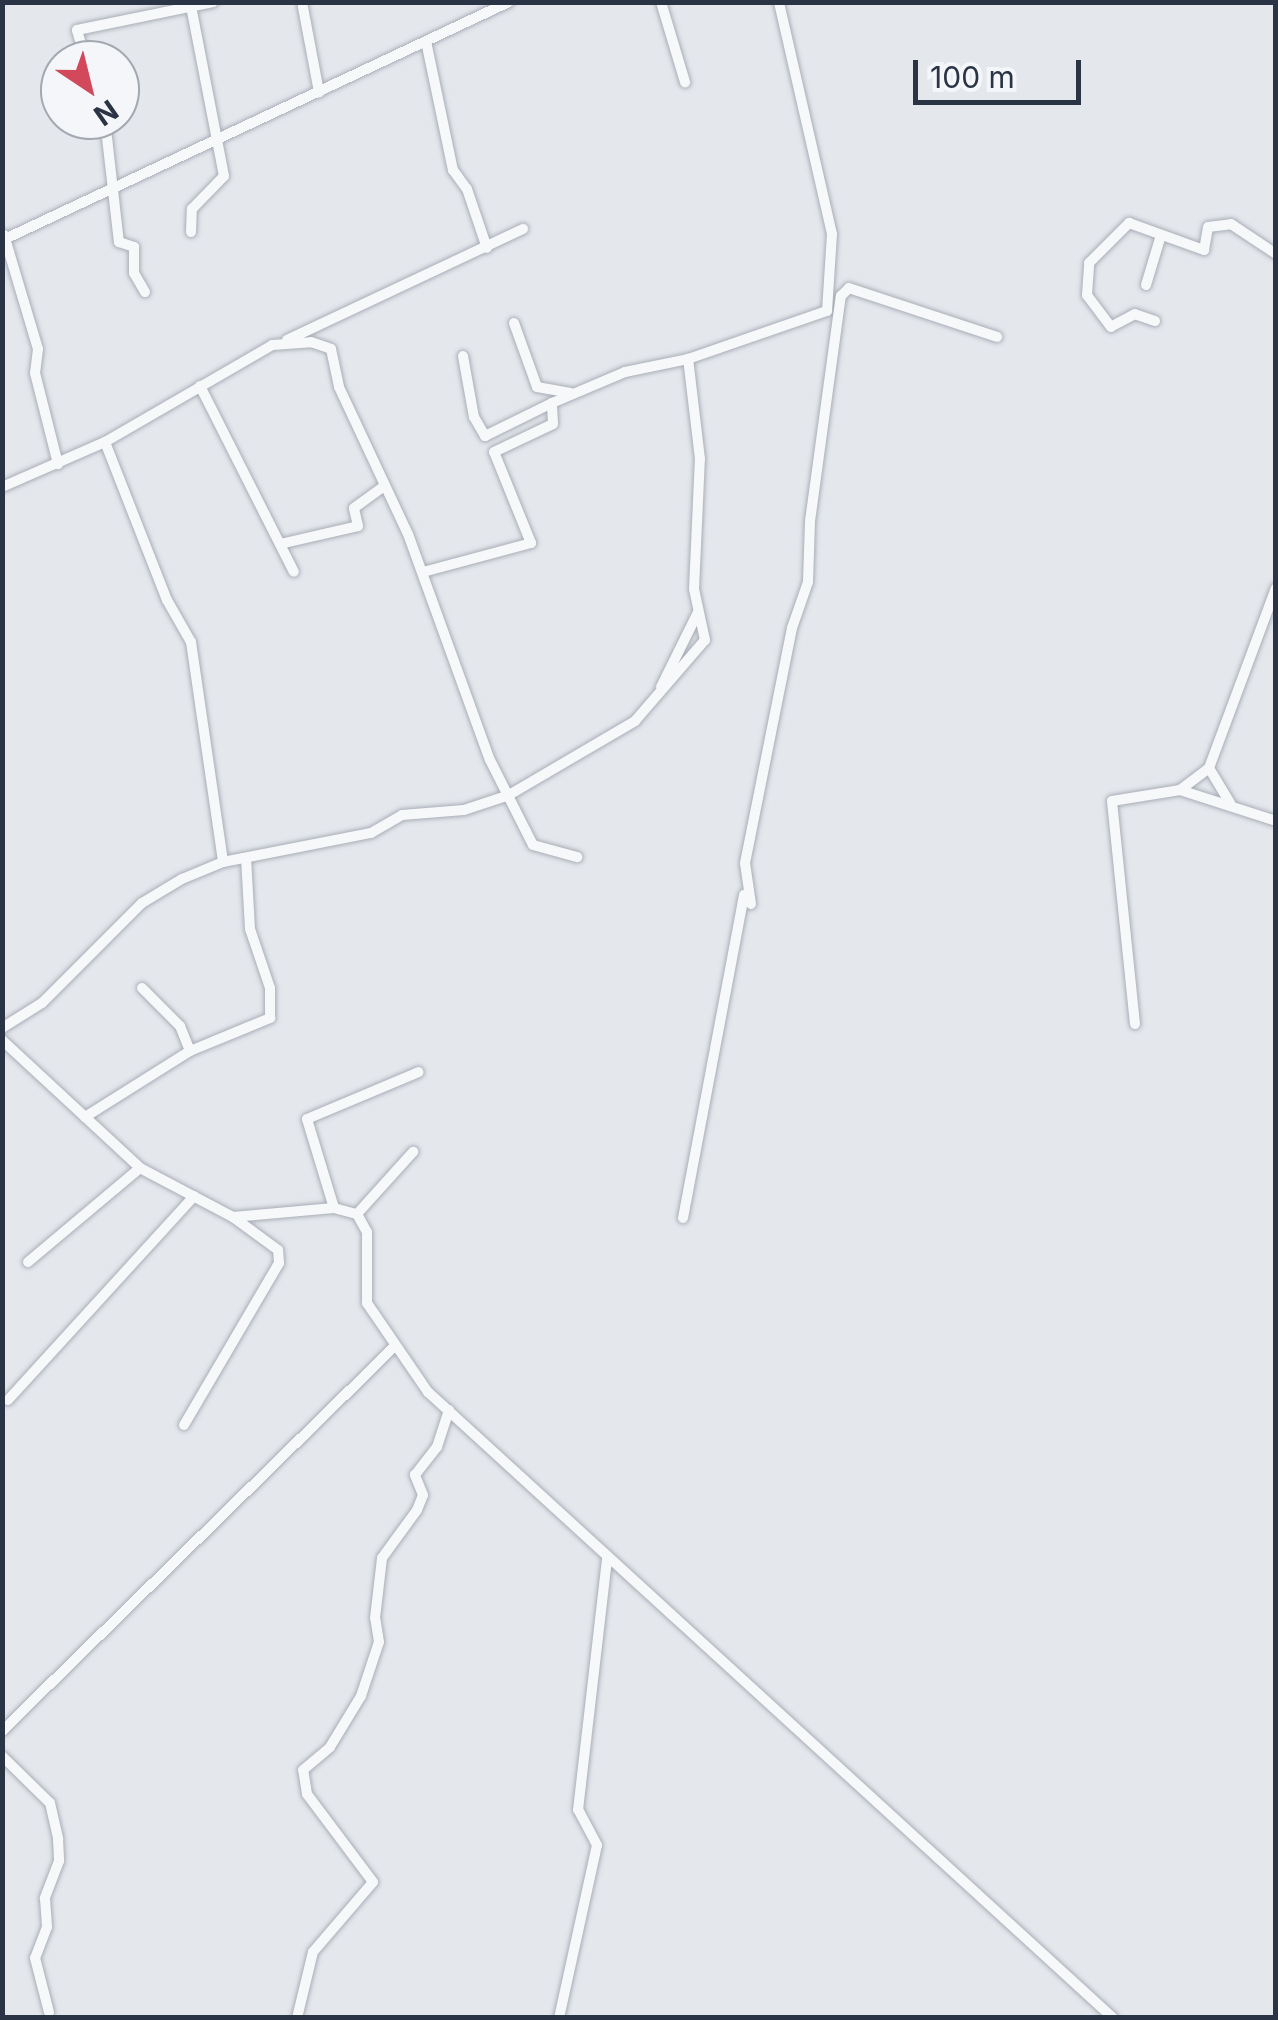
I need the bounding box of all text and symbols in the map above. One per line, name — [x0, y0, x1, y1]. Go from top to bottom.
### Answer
north arrow — [40, 40, 140, 140]
scale bar — [918, 40, 1086, 102]
text: 100 m — [930, 59, 1015, 95]
text: N — [88, 93, 125, 133]

